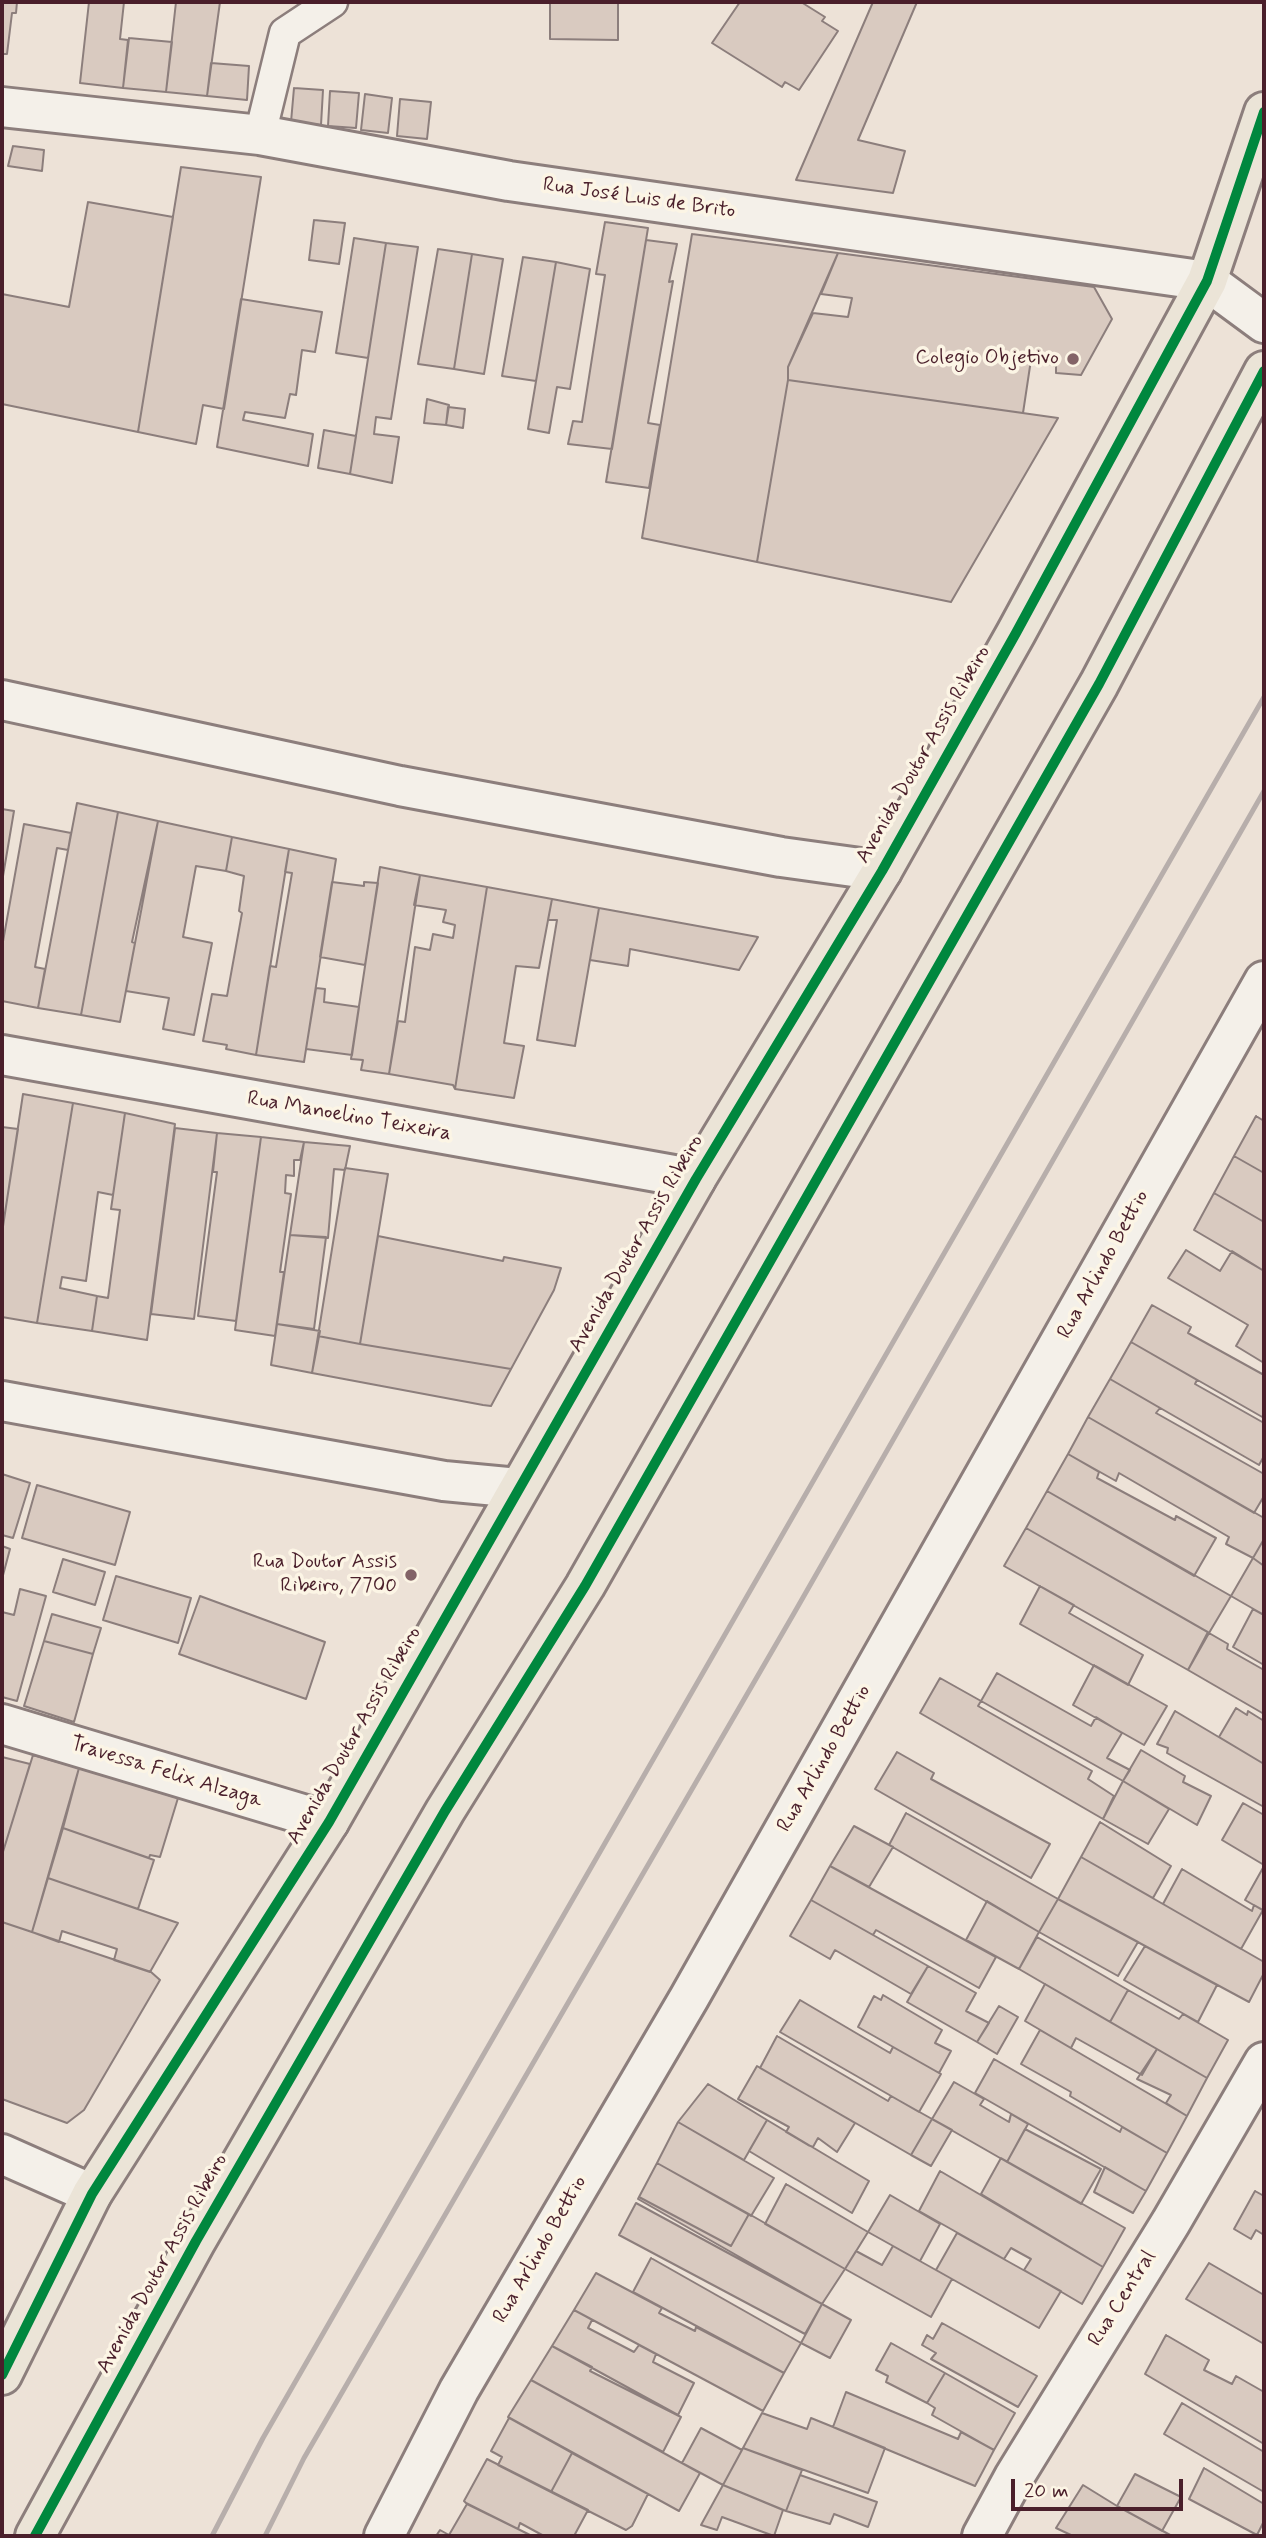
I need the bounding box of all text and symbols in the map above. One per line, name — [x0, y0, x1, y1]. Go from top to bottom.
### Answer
street label: Rua José Luis de Brito — [541, 173, 737, 225]
place label: Colegio Objetivo — [915, 346, 1059, 372]
marker: Colegio Objetivo — [1065, 351, 1081, 367]
street label: Avenida Doutor Assis Ribeiro — [851, 642, 997, 868]
street label: Rua Manoelino Teixeira — [245, 1087, 453, 1147]
street label: Avenida Doutor Assis Ribeiro — [564, 1131, 710, 1357]
street label: Rua Arlindo Bettio — [1053, 1186, 1155, 1344]
place label: Rua Doutor Assis Ribeiro, 7700 — [253, 1550, 397, 1600]
marker: Rua Doutor Assis Ribeiro, 7700 — [403, 1567, 419, 1583]
street label: Avenida Doutor Assis Ribeiro — [282, 1623, 428, 1849]
street label: Rua Arlindo Bettio — [773, 1681, 877, 1837]
street label: Travessa Felix Alzaga — [67, 1732, 265, 1814]
street label: Avenida Doutor Assis Ribeiro — [92, 2150, 234, 2378]
street label: Rua Arlindo Bettio — [489, 2172, 593, 2328]
street label: Rua Central — [1084, 2247, 1162, 2351]
scale bar — [1014, 2464, 1186, 2508]
text: 20 m — [1024, 2477, 1069, 2505]

